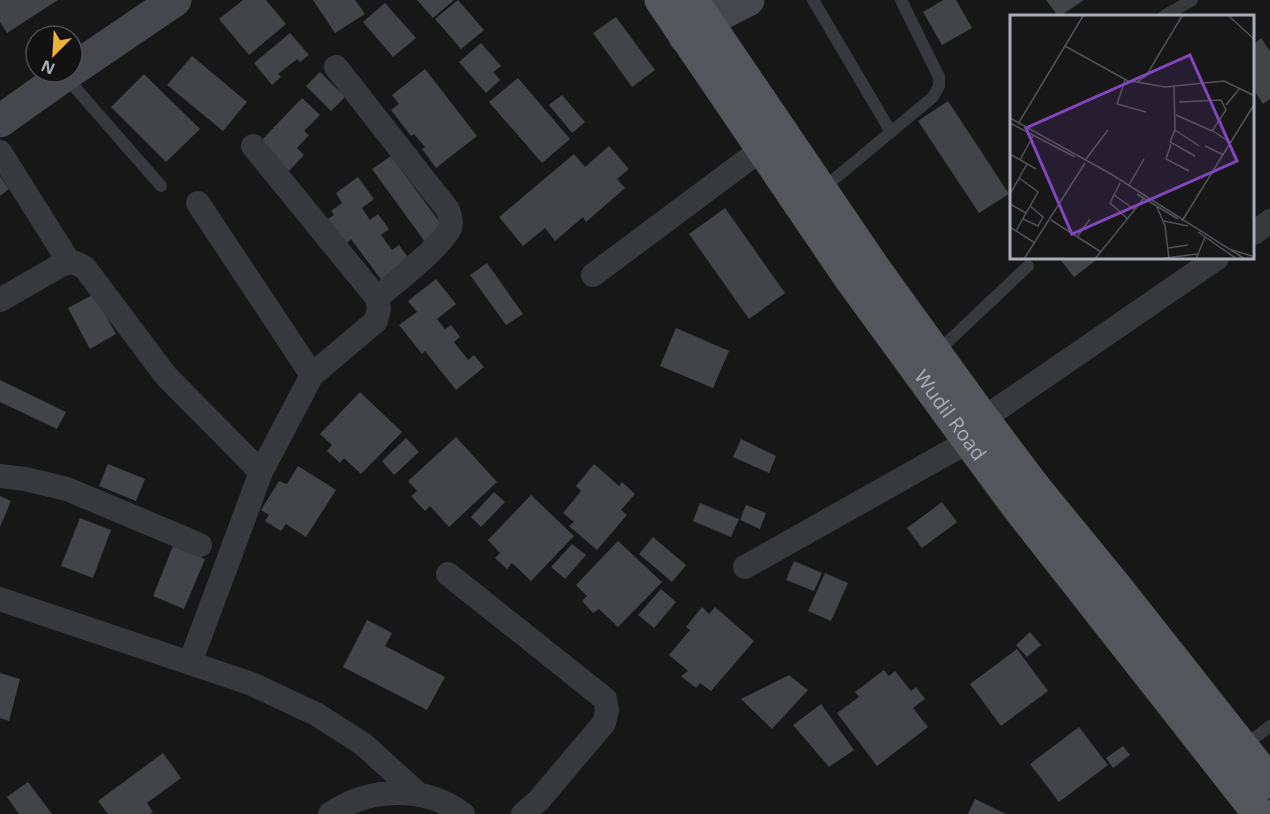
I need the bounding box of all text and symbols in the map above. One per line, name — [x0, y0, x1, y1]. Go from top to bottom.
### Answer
inset map — [1010, 15, 1255, 260]
north arrow — [24, 24, 84, 84]
text: N — [37, 55, 58, 80]
street label: Wudil Road — [908, 364, 993, 466]

